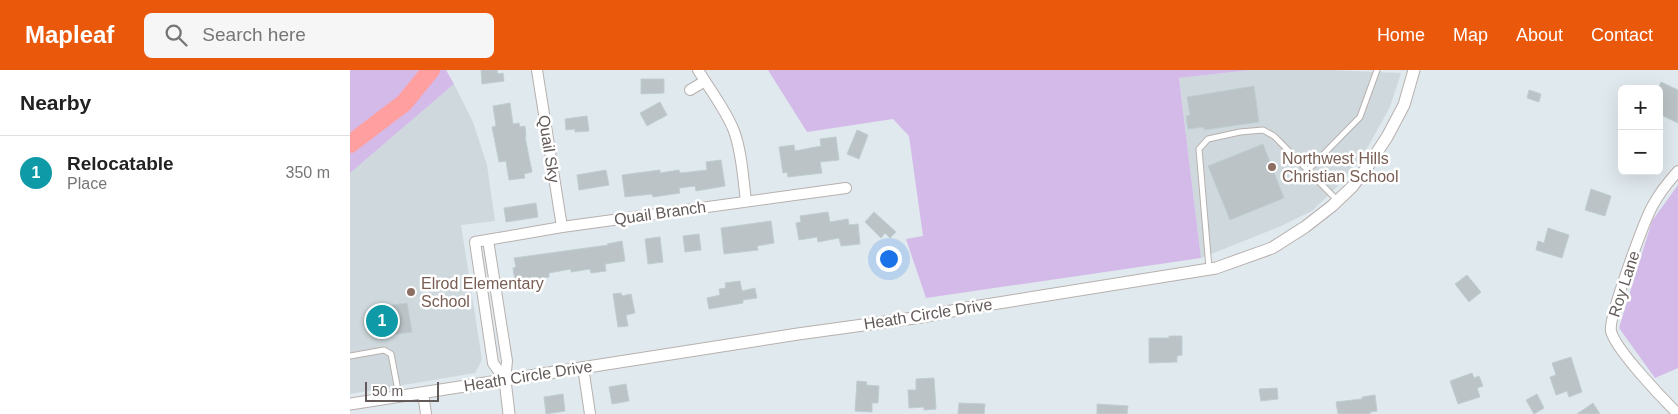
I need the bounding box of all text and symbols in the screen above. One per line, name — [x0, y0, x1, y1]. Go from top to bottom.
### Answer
search box — [144, 13, 494, 58]
text: Mapleaf — [25, 21, 114, 48]
icon: search — [162, 21, 190, 49]
text: Search here — [202, 24, 306, 45]
text: Home — [1377, 25, 1425, 45]
text: Map — [1453, 25, 1488, 45]
text: About — [1516, 25, 1563, 45]
text: Contact — [1591, 25, 1653, 45]
map controls — [1618, 85, 1663, 175]
button: + — [1618, 85, 1663, 130]
text: Nearby — [20, 91, 91, 114]
street label: Quail Sky — [535, 114, 563, 184]
button: − — [1618, 130, 1663, 175]
place label: Northwest Hills Christian School — [1282, 150, 1399, 185]
text: Relocatable — [67, 153, 174, 174]
marker: Northwest Hills Christian School — [1266, 161, 1278, 173]
text: 1 — [32, 164, 40, 181]
text: 350 m — [286, 164, 330, 181]
text: Place — [67, 175, 107, 192]
street label: Quail Branch — [613, 198, 707, 228]
your location — [876, 246, 902, 272]
street label: Roy Lane — [1605, 249, 1643, 319]
place label: Elrod Elementary School — [421, 275, 544, 310]
marker: Elrod Elementary School — [405, 286, 417, 298]
street label: Heath Circle Drive — [863, 295, 994, 333]
pin: 1 — [366, 302, 398, 340]
street label: Heath Circle Drive — [463, 357, 594, 395]
scale bar — [365, 379, 439, 402]
text: 50 m — [372, 383, 403, 399]

